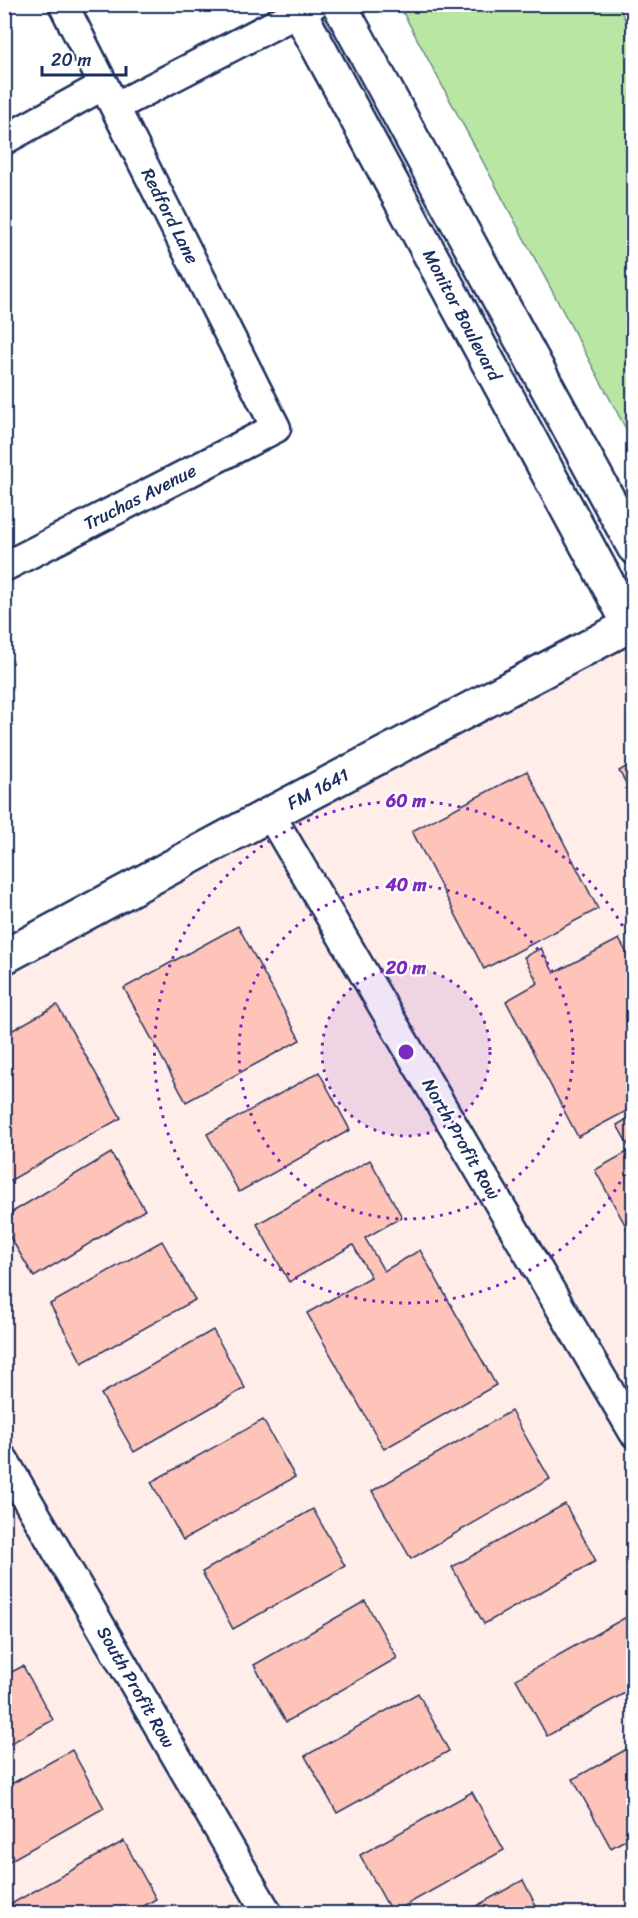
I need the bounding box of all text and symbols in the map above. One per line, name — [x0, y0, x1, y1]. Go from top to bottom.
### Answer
scale bar — [42, 39, 126, 77]
text: 20 m — [51, 44, 91, 76]
street label: Redford Lane — [132, 162, 208, 270]
street label: Monitor Boulevard — [414, 243, 511, 388]
street label: Truchas Avenue — [78, 455, 202, 539]
street label: FM 1641 — [281, 759, 355, 819]
text: 60 m — [385, 785, 426, 817]
text: 40 m — [384, 869, 427, 901]
text: 20 m — [385, 952, 426, 984]
centre of rings — [396, 1042, 416, 1062]
street label: North Profit Row — [413, 1072, 509, 1206]
street label: South Profit Row — [88, 1620, 184, 1755]

